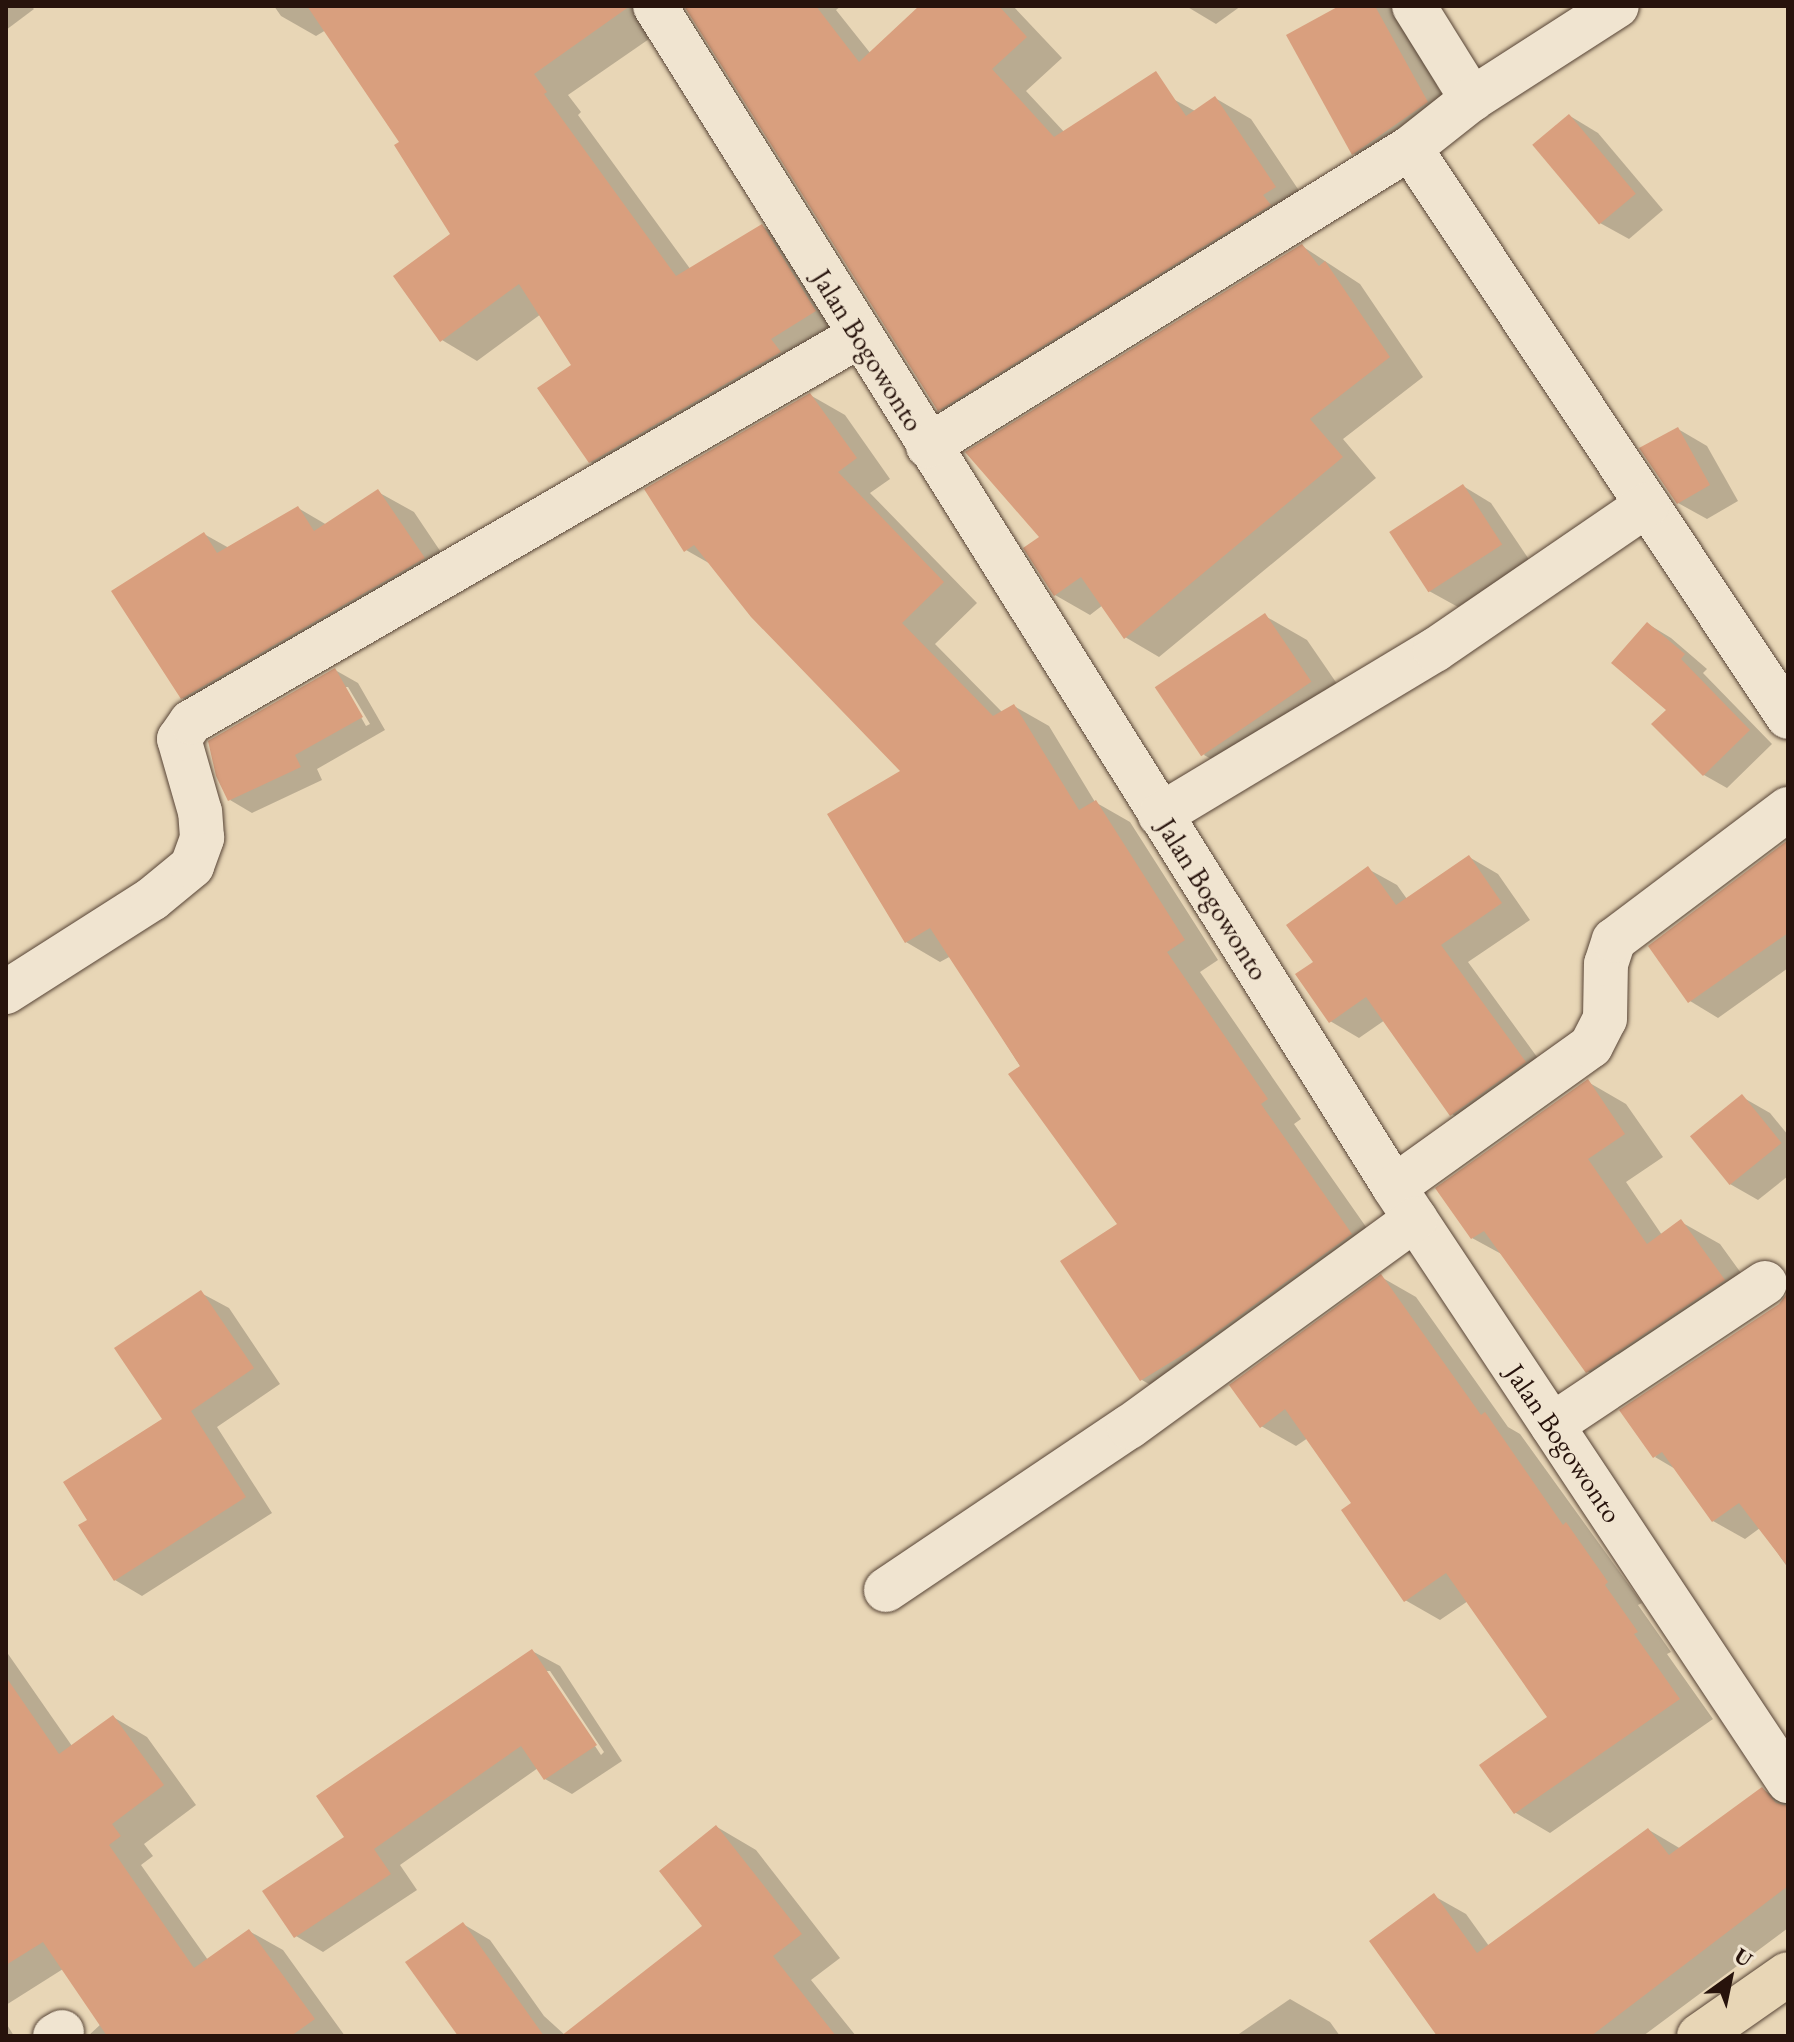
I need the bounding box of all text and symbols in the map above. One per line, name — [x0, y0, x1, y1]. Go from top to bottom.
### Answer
street label: Jalan Bogowonto — [805, 263, 931, 437]
street label: Jalan Bogowonto — [1150, 812, 1276, 986]
street label: Jalan Bogowonto — [1498, 1357, 1630, 1529]
north arrow — [1690, 1938, 1770, 2018]
text: U — [1729, 1941, 1758, 1974]

